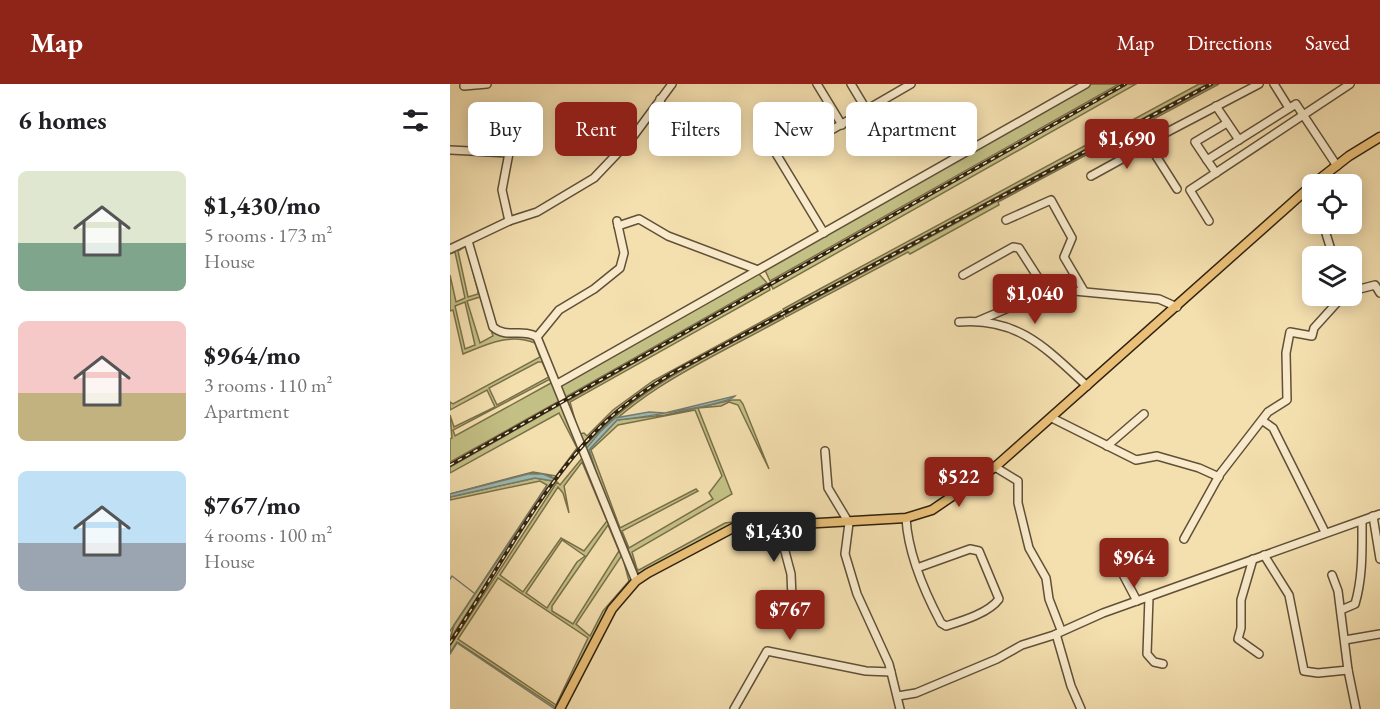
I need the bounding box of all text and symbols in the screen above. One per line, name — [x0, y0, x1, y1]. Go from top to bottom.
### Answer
text: Map — [30, 24, 83, 60]
text: Map — [1117, 29, 1154, 56]
text: Directions — [1187, 29, 1272, 56]
text: Saved — [1305, 29, 1350, 56]
chip: Buy — [468, 102, 543, 156]
chip: Rent — [555, 102, 637, 156]
chip: Filters — [649, 102, 741, 156]
chip: New — [753, 102, 834, 156]
chip: Apartment — [846, 102, 977, 156]
text: 6 homes — [18, 103, 107, 137]
icon: filters — [399, 104, 432, 137]
pin: $1,690 — [1078, 119, 1176, 170]
text: $1,690 — [1099, 125, 1155, 151]
map controls — [1302, 174, 1362, 306]
button: locate — [1302, 174, 1362, 234]
text: $1,430/mo — [204, 188, 320, 222]
icon: home — [66, 195, 138, 267]
text: 5 rooms · 173 m² — [204, 222, 332, 248]
button: layers — [1302, 246, 1362, 306]
text: House — [204, 248, 255, 274]
pin: $1,040 — [986, 274, 1084, 325]
text: $1,040 — [1007, 280, 1063, 306]
text: $964/mo — [204, 338, 300, 372]
icon: home — [66, 345, 138, 417]
text: 3 rooms · 110 m² — [204, 372, 332, 398]
text: Apartment — [204, 398, 289, 424]
pin: $522 — [923, 457, 995, 508]
text: $522 — [939, 463, 979, 489]
text: $767/mo — [204, 488, 300, 522]
icon: home — [66, 495, 138, 567]
pin: $1,430 — [725, 512, 823, 563]
text: $1,430 — [746, 518, 802, 544]
text: 4 rooms · 100 m² — [204, 522, 332, 548]
pin: $964 — [1098, 538, 1170, 589]
text: $964 — [1114, 544, 1154, 570]
text: House — [204, 548, 255, 574]
pin: $767 — [754, 590, 826, 641]
text: $767 — [770, 596, 810, 622]

